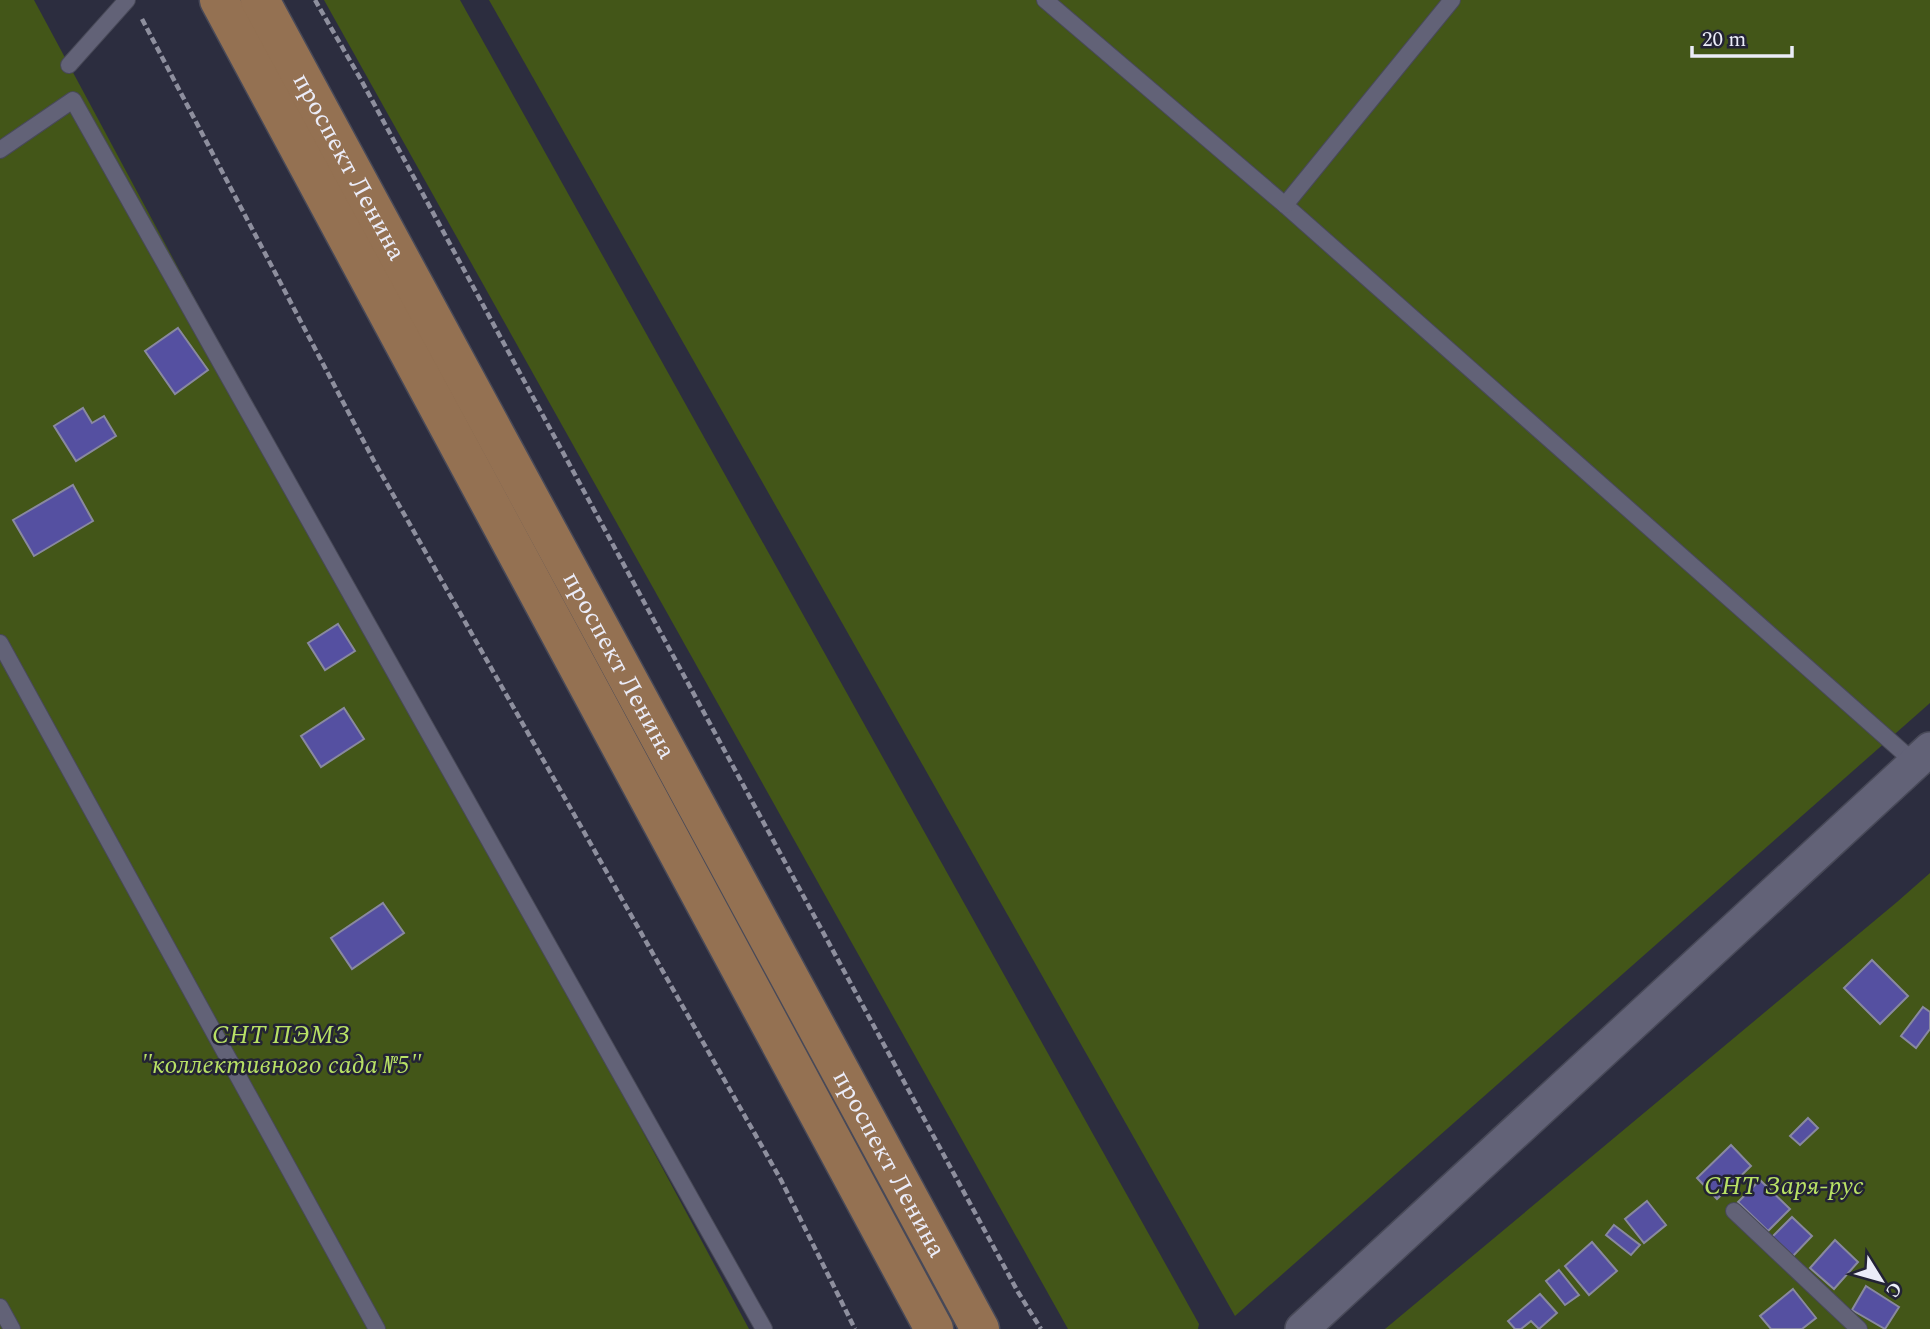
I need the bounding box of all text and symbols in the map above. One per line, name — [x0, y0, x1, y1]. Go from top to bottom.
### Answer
scale bar — [1692, 14, 1792, 58]
text: 20 m — [1702, 24, 1746, 56]
street label: проспект Ленина — [282, 65, 417, 268]
street label: проспект Ленина — [552, 564, 687, 767]
park label: СНТ ПЭМЗ "коллективного сада №5" — [140, 1015, 422, 1085]
street label: проспект Ленина — [822, 1062, 957, 1265]
park label: СНТ Заря-рус — [1704, 1166, 1864, 1206]
north arrow — [1846, 1245, 1916, 1315]
text: С — [1878, 1275, 1909, 1303]

